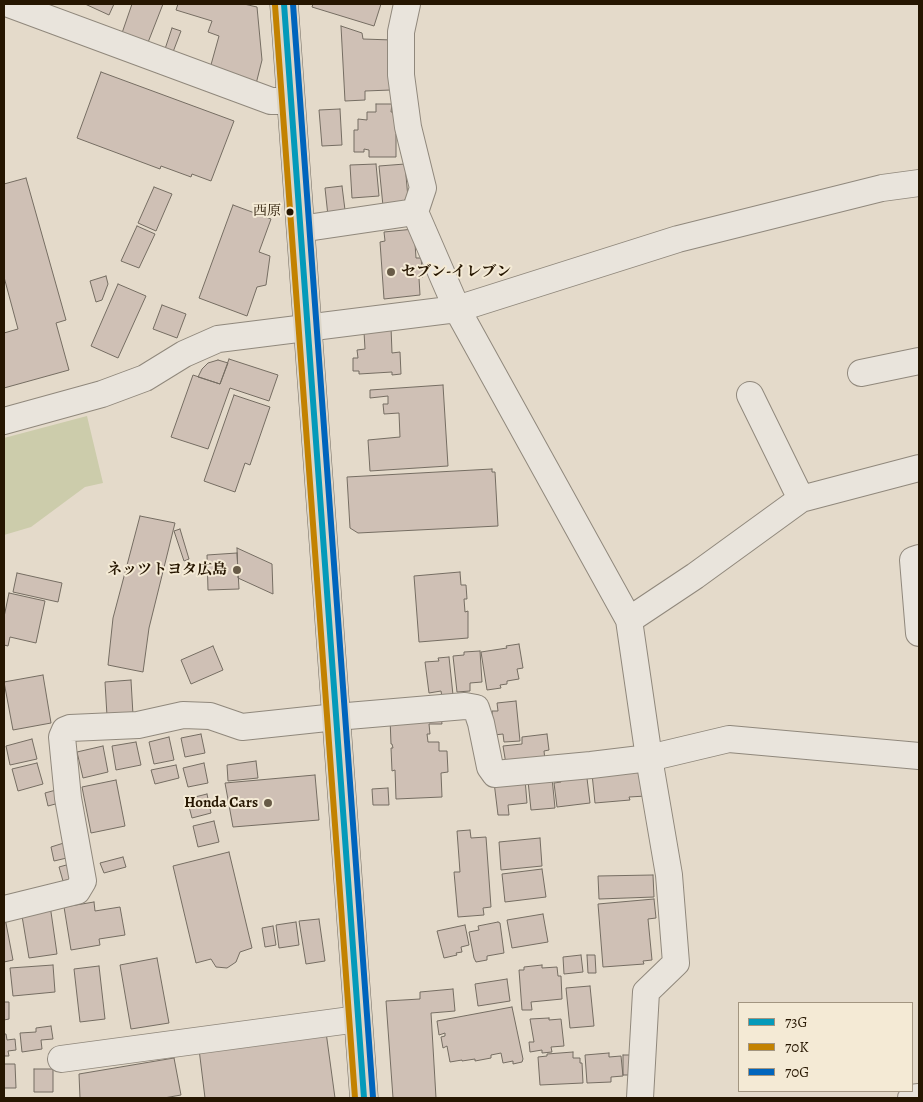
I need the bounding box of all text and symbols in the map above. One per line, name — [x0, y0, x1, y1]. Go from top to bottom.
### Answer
place label: 西原 — [253, 204, 281, 220]
marker: 西原 — [285, 207, 295, 217]
place label: セブン-イレブン — [401, 263, 511, 281]
marker: セブン-イレブン — [385, 266, 397, 278]
place label: ネッツトヨタ広島 — [107, 561, 227, 579]
marker: ネッツトヨタ広島 — [231, 564, 243, 576]
place label: Honda Cars — [184, 794, 258, 812]
marker: Honda Cars — [262, 797, 274, 809]
legend — [738, 1002, 913, 1092]
text: 73G — [785, 1012, 808, 1032]
text: 70K — [785, 1037, 809, 1057]
text: 70G — [785, 1062, 809, 1082]

